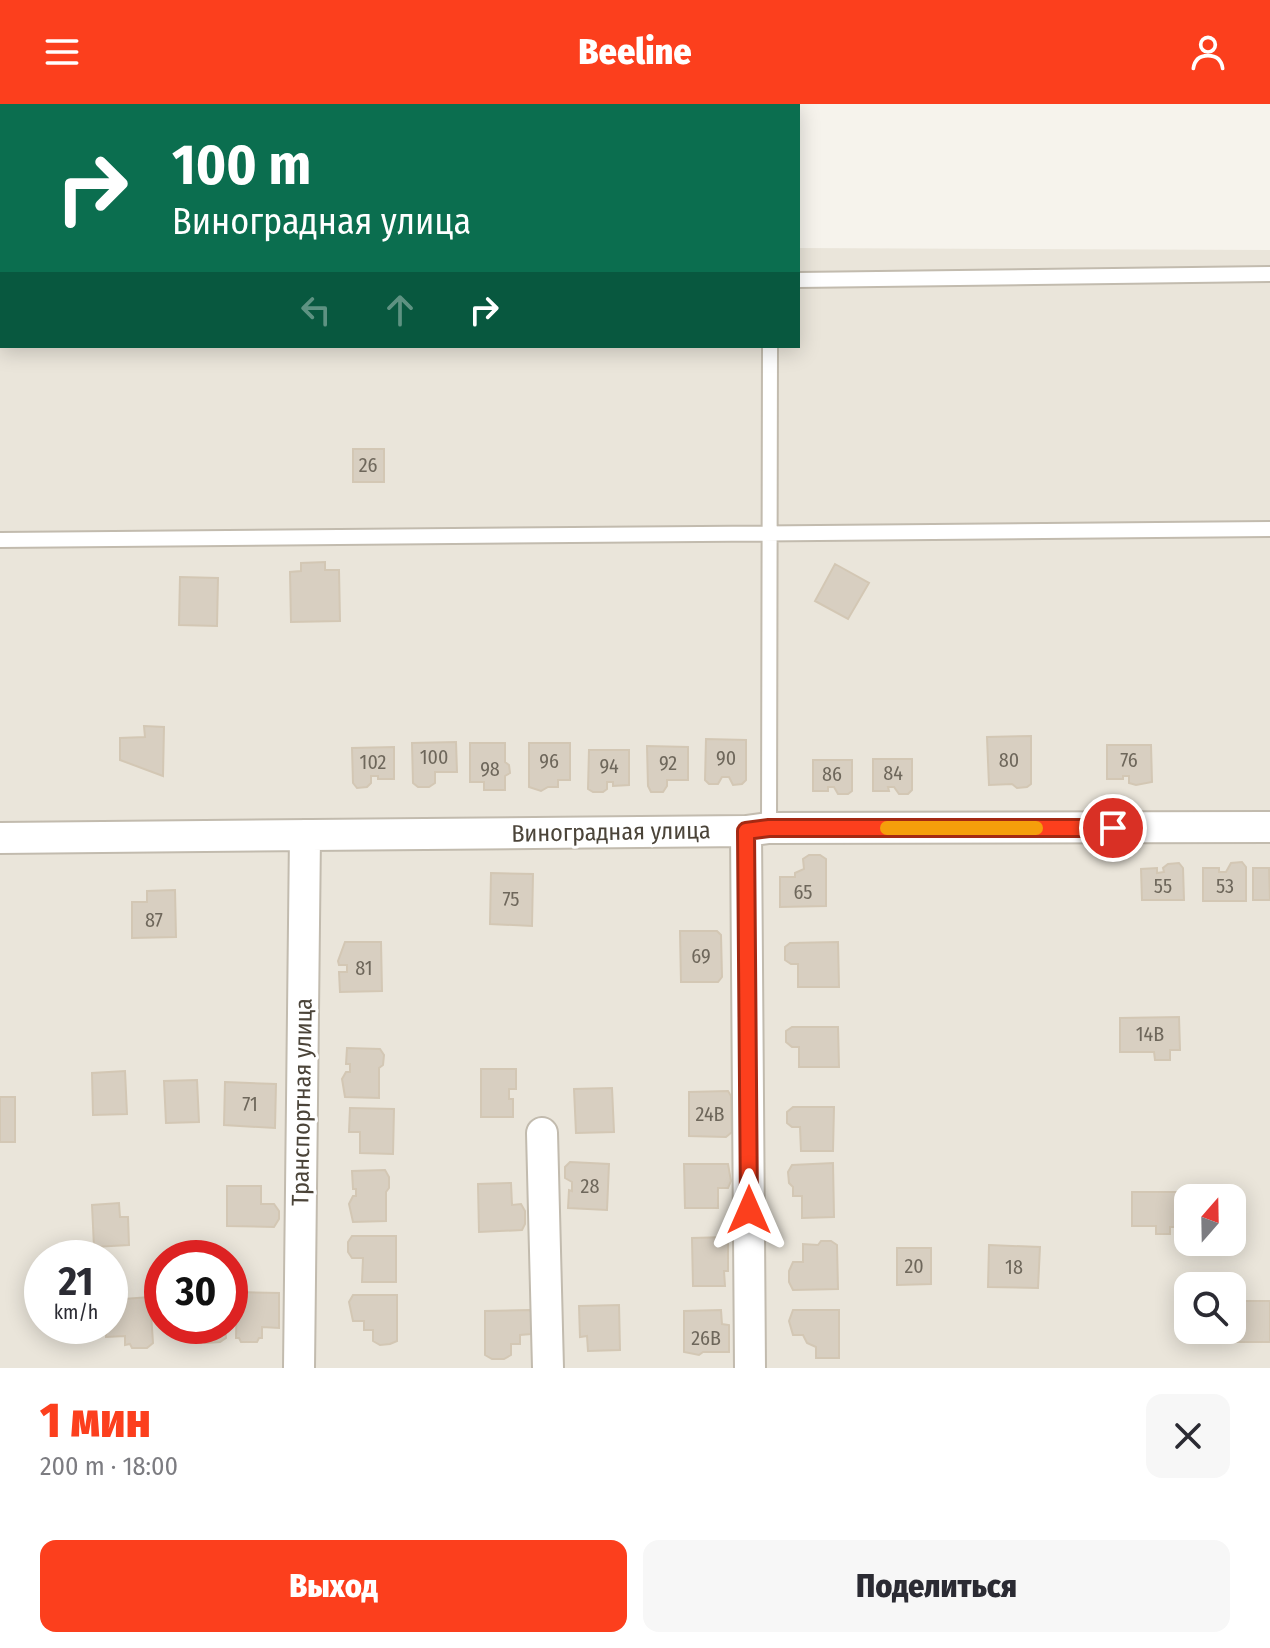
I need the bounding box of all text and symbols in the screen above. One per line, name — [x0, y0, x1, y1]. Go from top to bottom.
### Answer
icon: menu — [40, 30, 84, 74]
text: Beeline — [578, 30, 692, 74]
icon: person — [1186, 30, 1230, 74]
text: 100 m — [172, 132, 311, 199]
icon: right — [40, 136, 144, 240]
text: Виноградная улица — [172, 200, 471, 244]
icon: left — [294, 288, 338, 332]
icon: ahead — [378, 288, 422, 332]
icon: right — [462, 288, 506, 332]
house number: 26 — [359, 453, 377, 477]
house number: 100 — [420, 745, 448, 769]
house number: 90 — [716, 746, 736, 770]
house number: 80 — [999, 748, 1019, 772]
house number: 76 — [1120, 748, 1138, 772]
house number: 96 — [539, 749, 559, 773]
house number: 102 — [360, 750, 387, 774]
house number: 92 — [659, 751, 677, 775]
house number: 94 — [599, 754, 619, 778]
house number: 98 — [480, 757, 500, 781]
house number: 84 — [883, 761, 903, 785]
house number: 86 — [822, 762, 842, 786]
pin — [1079, 794, 1147, 862]
icon: arrive — [1091, 806, 1135, 850]
street label: Виноградная улица — [511, 816, 711, 848]
house number: 55 — [1154, 874, 1172, 898]
house number: 53 — [1216, 874, 1234, 898]
house number: 65 — [794, 880, 813, 904]
house number: 75 — [503, 887, 520, 911]
house number: 87 — [145, 908, 163, 932]
house number: 69 — [691, 944, 711, 968]
house number: 81 — [355, 956, 373, 980]
street label: Транспортная улица — [286, 998, 318, 1206]
house number: 14В — [1136, 1022, 1164, 1046]
house number: 71 — [242, 1092, 258, 1116]
house number: 24В — [695, 1102, 725, 1126]
position arrow — [707, 1168, 791, 1252]
house number: 28 — [581, 1174, 599, 1198]
north arrow — [1174, 1184, 1246, 1256]
map controls — [1174, 1184, 1246, 1344]
speed limit sign: 30 — [144, 1240, 248, 1344]
house number: 20 — [904, 1254, 924, 1278]
house number: 18 — [1005, 1255, 1023, 1279]
text: 21 — [59, 1258, 93, 1306]
button: search — [1174, 1272, 1246, 1344]
text: km/h — [54, 1300, 98, 1324]
house number: 26В — [691, 1326, 721, 1350]
text: 1 мин — [40, 1392, 151, 1450]
button: close — [1146, 1394, 1230, 1478]
text: 200 m · 18:00 — [40, 1451, 178, 1482]
button: Выход — [40, 1540, 627, 1632]
button: Поделиться — [643, 1540, 1230, 1632]

